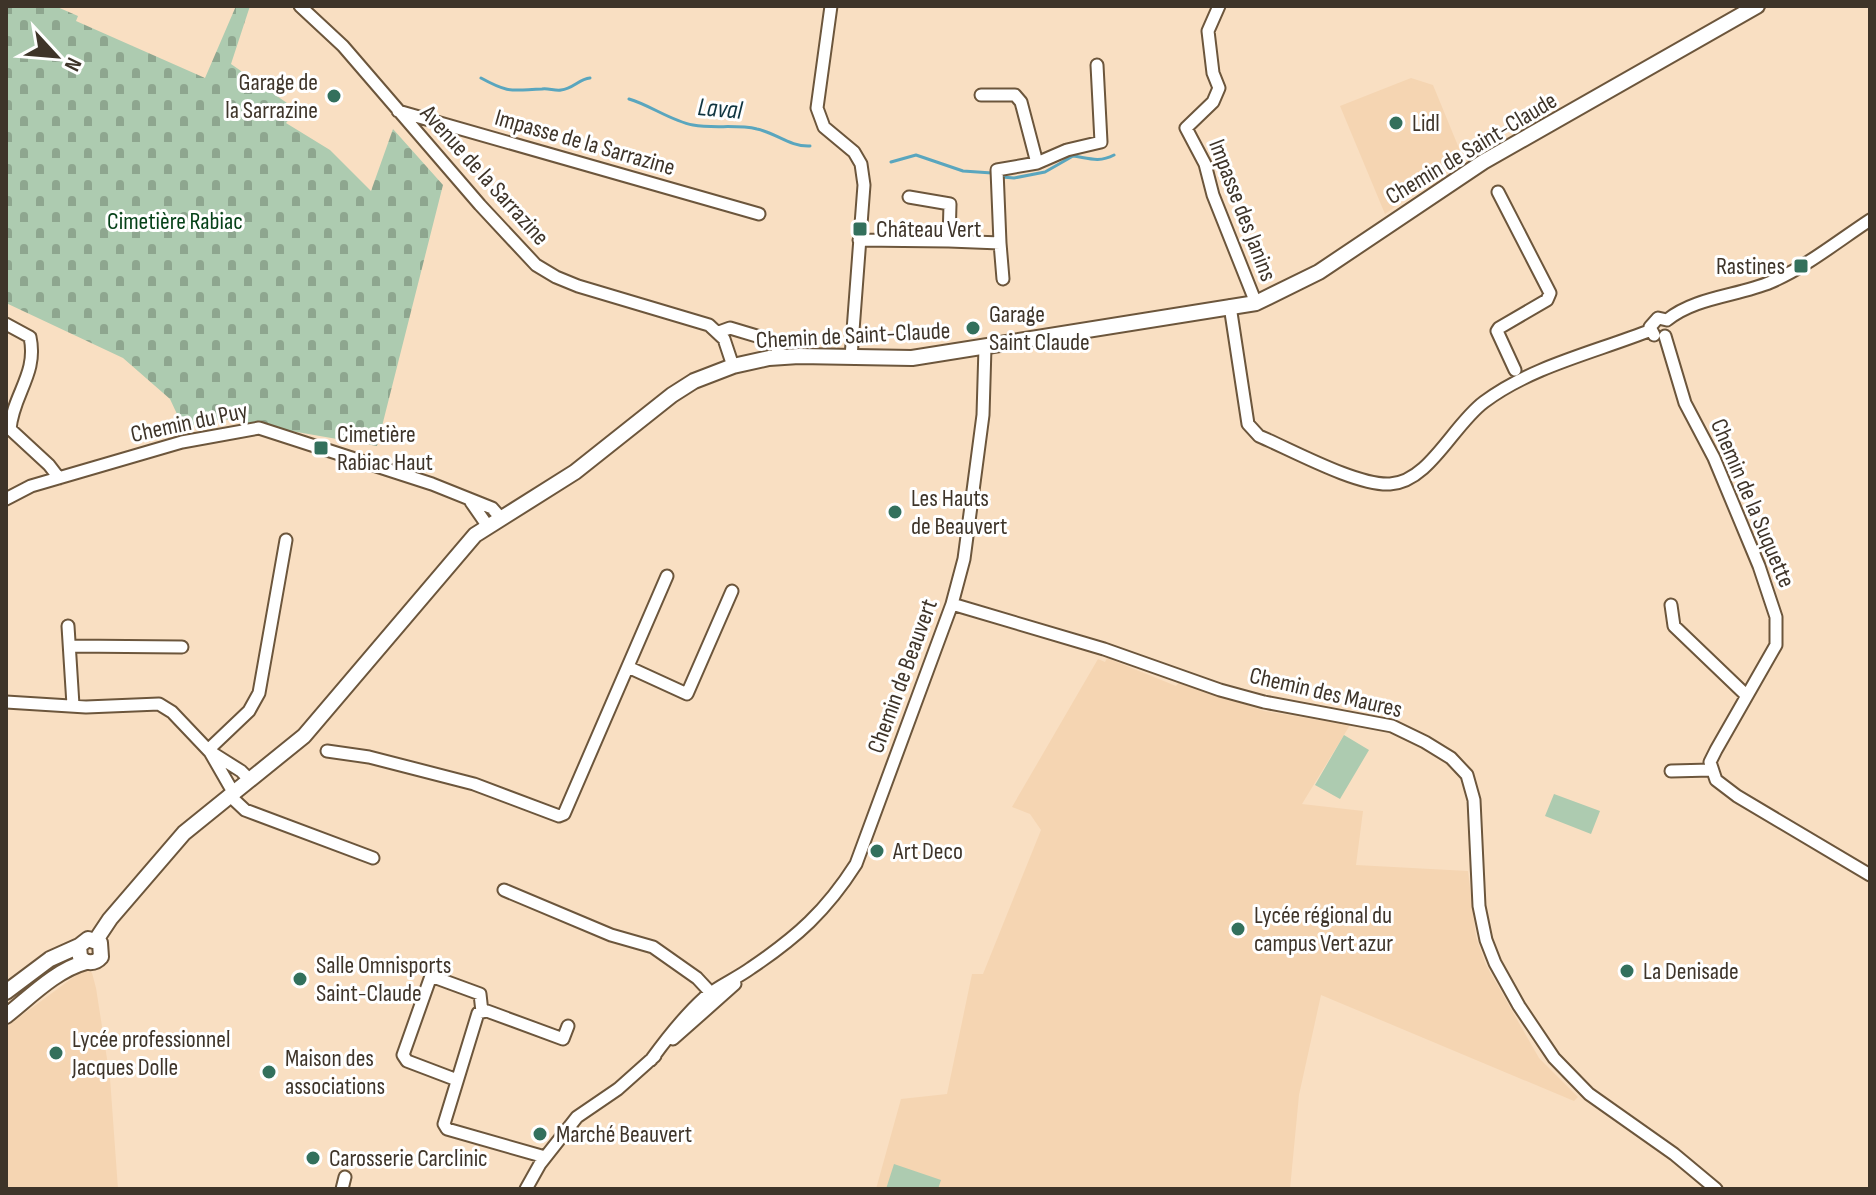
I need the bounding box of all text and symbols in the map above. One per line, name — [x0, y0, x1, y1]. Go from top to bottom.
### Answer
north arrow — [16, 16, 96, 96]
text: N — [58, 53, 87, 75]
place label: Garage de la Sarrazine — [225, 68, 318, 125]
street label: Chemin de Saint-Claude — [1380, 86, 1562, 211]
marker: Garage de la Sarrazine — [325, 87, 343, 105]
water label: Laval — [696, 92, 745, 127]
street label: Avenue de la Sarrazine — [413, 99, 555, 251]
street label: Impasse de la Sarrazine — [491, 103, 678, 182]
place label: Lidl — [1412, 109, 1440, 138]
marker: Lidl — [1387, 114, 1405, 132]
street label: Impasse des Janins — [1202, 135, 1283, 285]
park label: Cimetière Rabiac — [107, 207, 243, 236]
place label: Château Vert — [876, 215, 981, 244]
marker: Château Vert — [851, 220, 869, 238]
place label: Rastines — [1716, 252, 1785, 281]
marker: Rastines — [1792, 257, 1810, 275]
place label: Garage Saint Claude — [989, 300, 1090, 357]
street label: Chemin de Saint-Claude — [755, 316, 951, 355]
marker: Garage Saint Claude — [964, 319, 982, 337]
street label: Chemin du Puy — [128, 396, 250, 449]
street label: Chemin de la Suquette — [1704, 414, 1801, 592]
place label: Cimetière Rabiac Haut — [337, 420, 433, 477]
marker: Cimetière Rabiac Haut — [312, 439, 330, 457]
place label: Les Hauts de Beauvert — [911, 484, 1007, 541]
marker: Les Hauts de Beauvert — [886, 503, 904, 521]
street label: Chemin de Beauvert — [861, 595, 944, 757]
street label: Chemin des Maures — [1247, 661, 1405, 724]
place label: Art Deco — [892, 837, 963, 866]
marker: Art Deco — [868, 842, 886, 860]
place label: Lycée régional du campus Vert azur — [1254, 901, 1393, 958]
marker: Lycée régional du campus Vert azur — [1229, 920, 1247, 938]
place label: Salle Omnisports Saint-Claude — [316, 951, 451, 1008]
place label: La Denisade — [1643, 957, 1739, 986]
marker: La Denisade — [1618, 962, 1636, 980]
marker: Salle Omnisports Saint-Claude — [291, 970, 309, 988]
place label: Lycée professionnel Jacques Dolle — [71, 1025, 230, 1082]
marker: Lycée professionnel Jacques Dolle — [47, 1044, 65, 1062]
place label: Maison des associations — [285, 1044, 385, 1101]
marker: Maison des associations — [260, 1063, 278, 1081]
place label: Marché Beauvert — [556, 1120, 692, 1149]
marker: Marché Beauvert — [531, 1125, 549, 1143]
place label: Carosserie Carclinic — [329, 1144, 488, 1173]
marker: Carosserie Carclinic — [304, 1149, 322, 1167]

